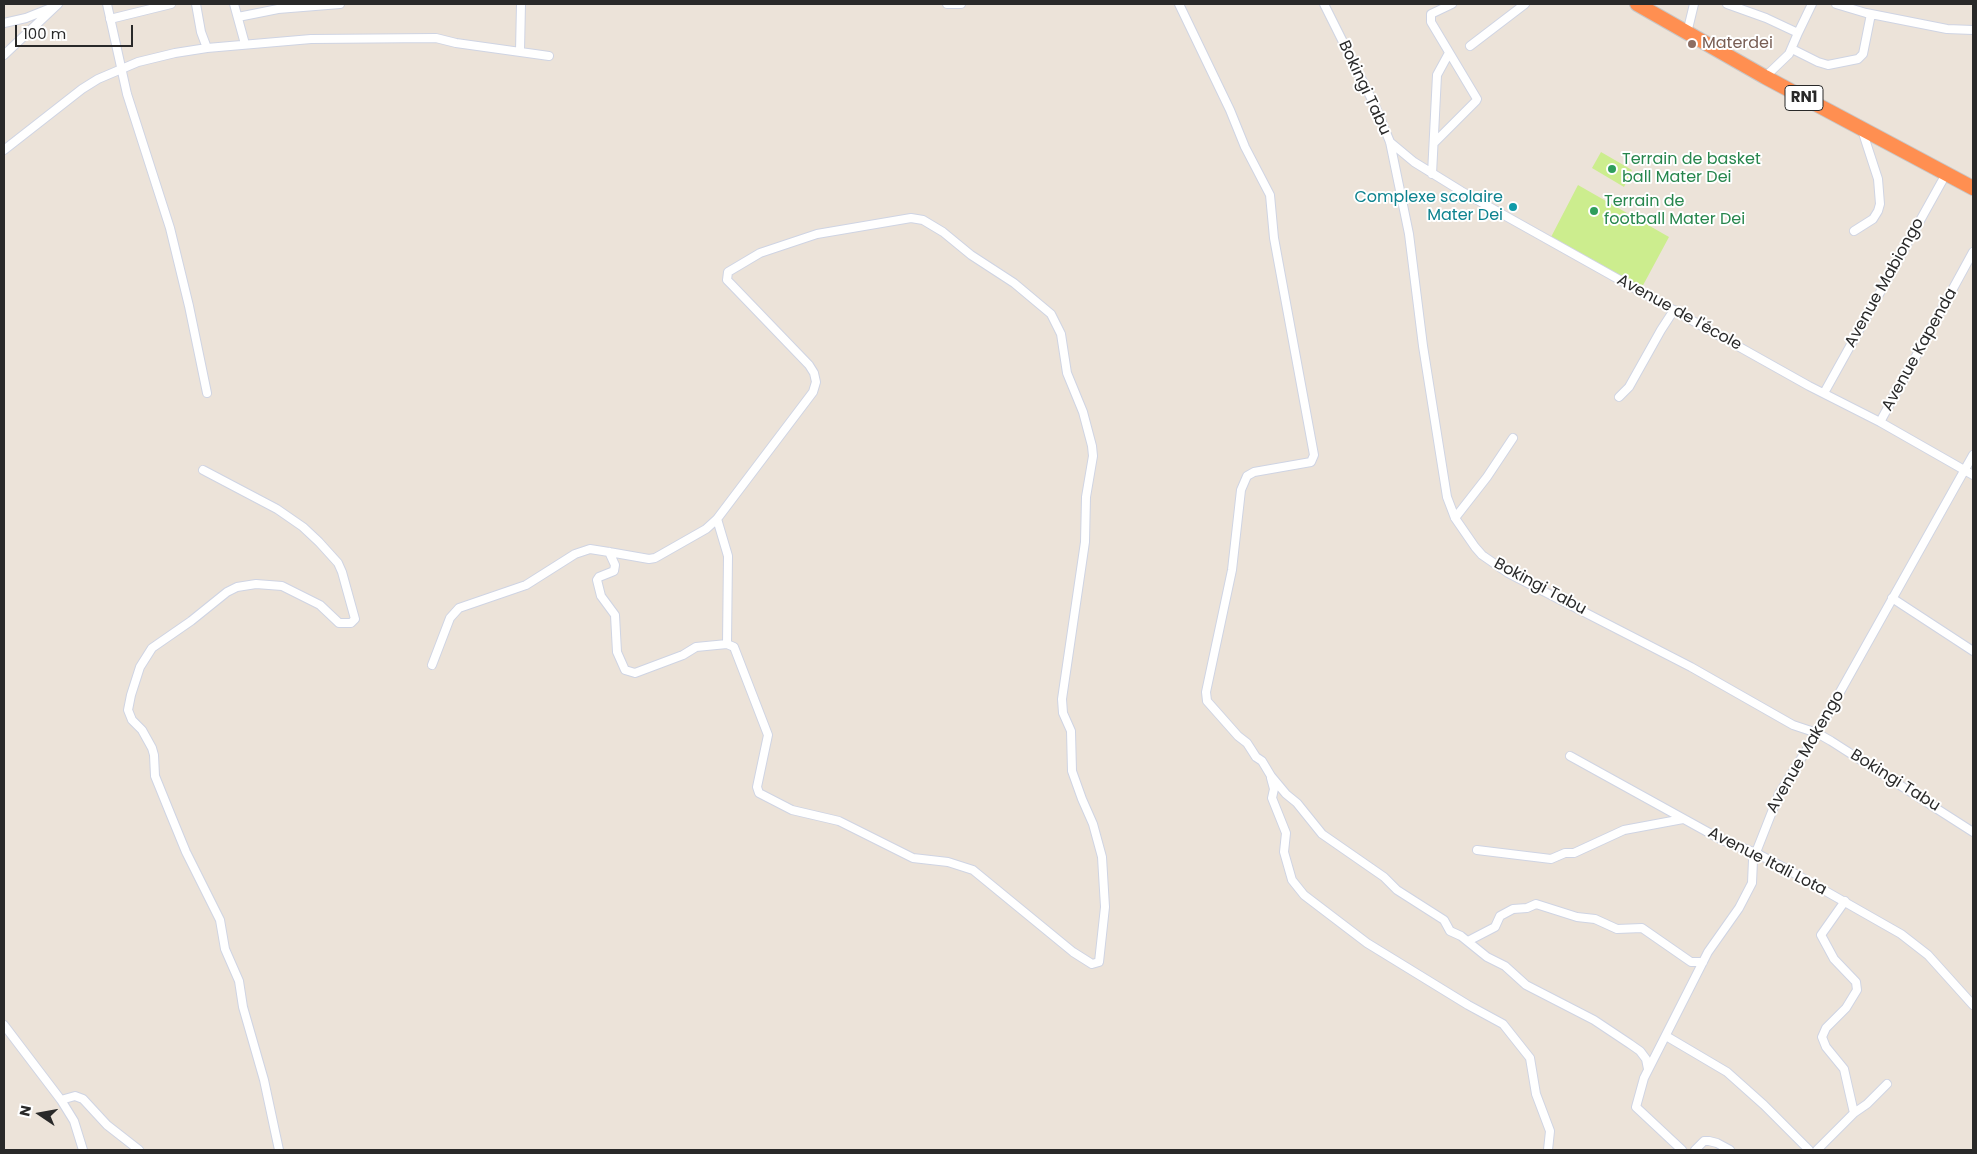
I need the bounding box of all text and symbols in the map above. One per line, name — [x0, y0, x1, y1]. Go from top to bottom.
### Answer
scale bar — [18, 15, 135, 47]
text: 100 m — [23, 23, 66, 44]
place label: Materdei — [1702, 34, 1773, 54]
street label: Bokingi Tabu — [1334, 38, 1394, 138]
marker: Materdei — [1686, 38, 1698, 50]
road number: RN1 — [1785, 86, 1823, 110]
place label: Terrain de basket ball Mater Dei — [1622, 150, 1761, 188]
marker: Terrain de basket ball Mater Dei — [1606, 163, 1618, 175]
place label: Complexe scolaire Mater Dei — [1355, 188, 1503, 226]
place label: Terrain de football Mater Dei — [1604, 192, 1745, 230]
marker: Complexe scolaire Mater Dei — [1507, 201, 1519, 213]
marker: Terrain de football Mater Dei — [1588, 205, 1600, 217]
street label: Avenue Mabiongo — [1841, 215, 1929, 351]
street label: Avenue de l'école — [1613, 271, 1745, 355]
street label: Avenue Kapenda — [1878, 285, 1962, 415]
street label: Bokingi Tabu — [1490, 555, 1590, 619]
street label: Avenue Makengo — [1763, 687, 1849, 817]
street label: Bokingi Tabu — [1847, 746, 1943, 816]
street label: Avenue Itali Lota — [1704, 824, 1830, 900]
north arrow — [15, 1089, 65, 1139]
text: N — [14, 1104, 36, 1118]

